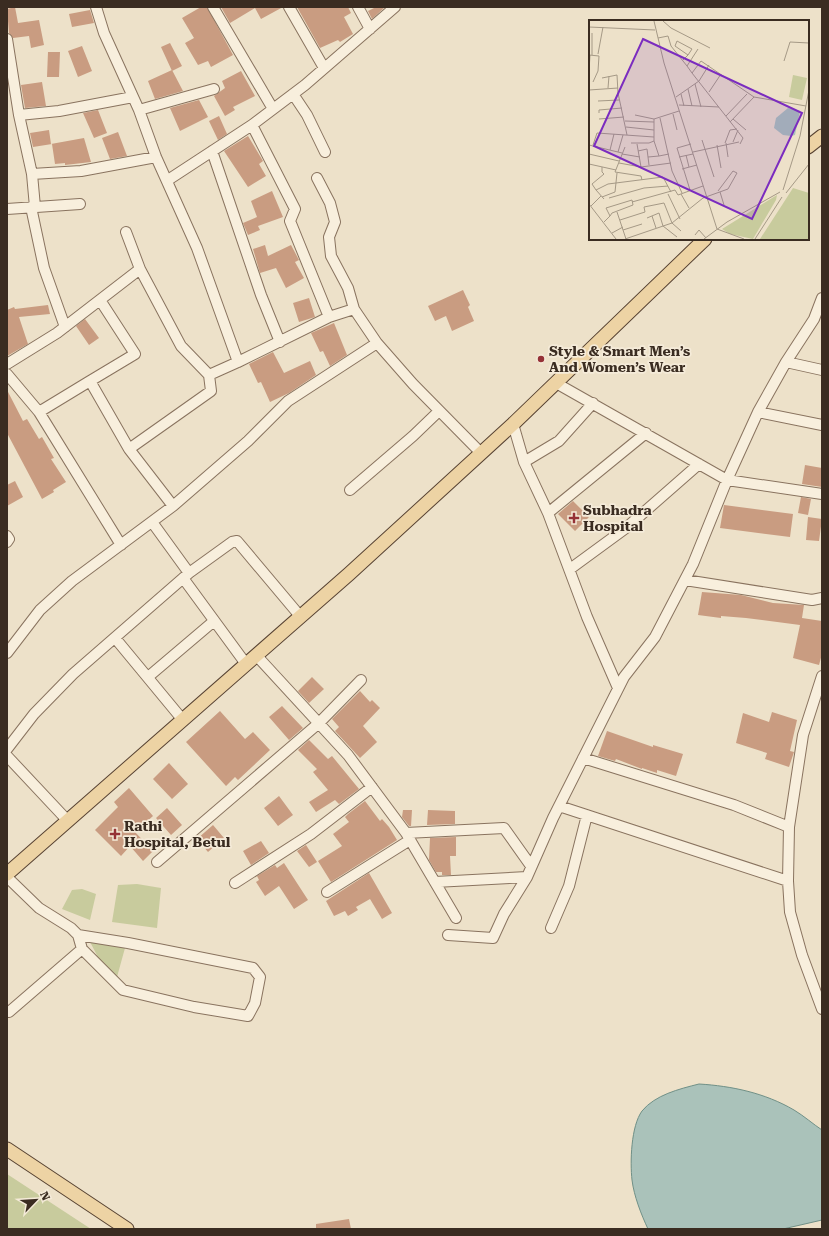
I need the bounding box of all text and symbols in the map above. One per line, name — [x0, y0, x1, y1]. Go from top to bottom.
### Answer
inset map — [589, 20, 809, 240]
place label: Style & Smart Men’s And Women’s Wear — [549, 343, 690, 375]
marker: Style & Smart Men’s And Women’s Wear — [536, 354, 546, 364]
place label: Subhadra Hospital — [583, 502, 653, 534]
marker: Subhadra Hospital — [568, 512, 580, 524]
place label: Rathi Hospital, Betul — [124, 818, 231, 850]
marker: Rathi Hospital, Betul — [109, 828, 121, 840]
north arrow — [16, 1180, 56, 1220]
text: N — [37, 1189, 53, 1203]

